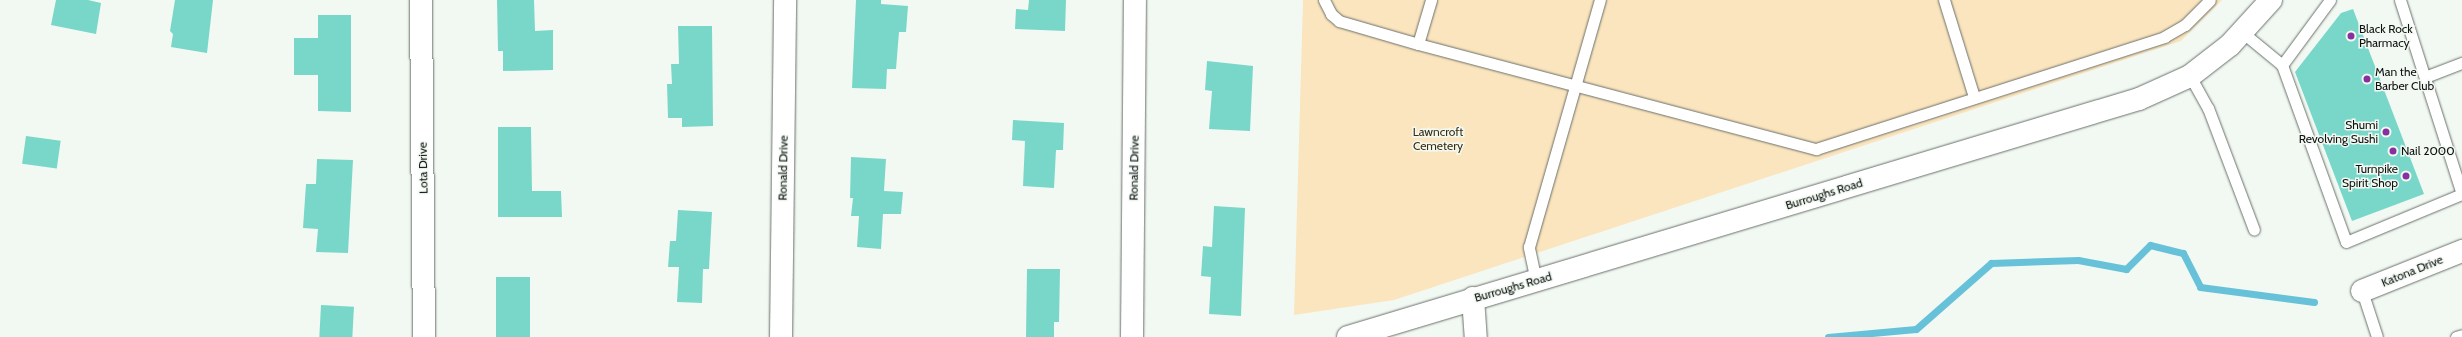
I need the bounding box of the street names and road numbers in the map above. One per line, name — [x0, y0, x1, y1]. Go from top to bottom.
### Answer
street label: Ronald Drive — [775, 135, 791, 201]
street label: Ronald Drive — [1126, 135, 1142, 201]
street label: Lota Drive — [415, 142, 431, 194]
street label: Burroughs Road — [1784, 175, 1864, 213]
street label: Katona Drive — [2379, 252, 2445, 290]
street label: Burroughs Road — [1473, 269, 1553, 305]

